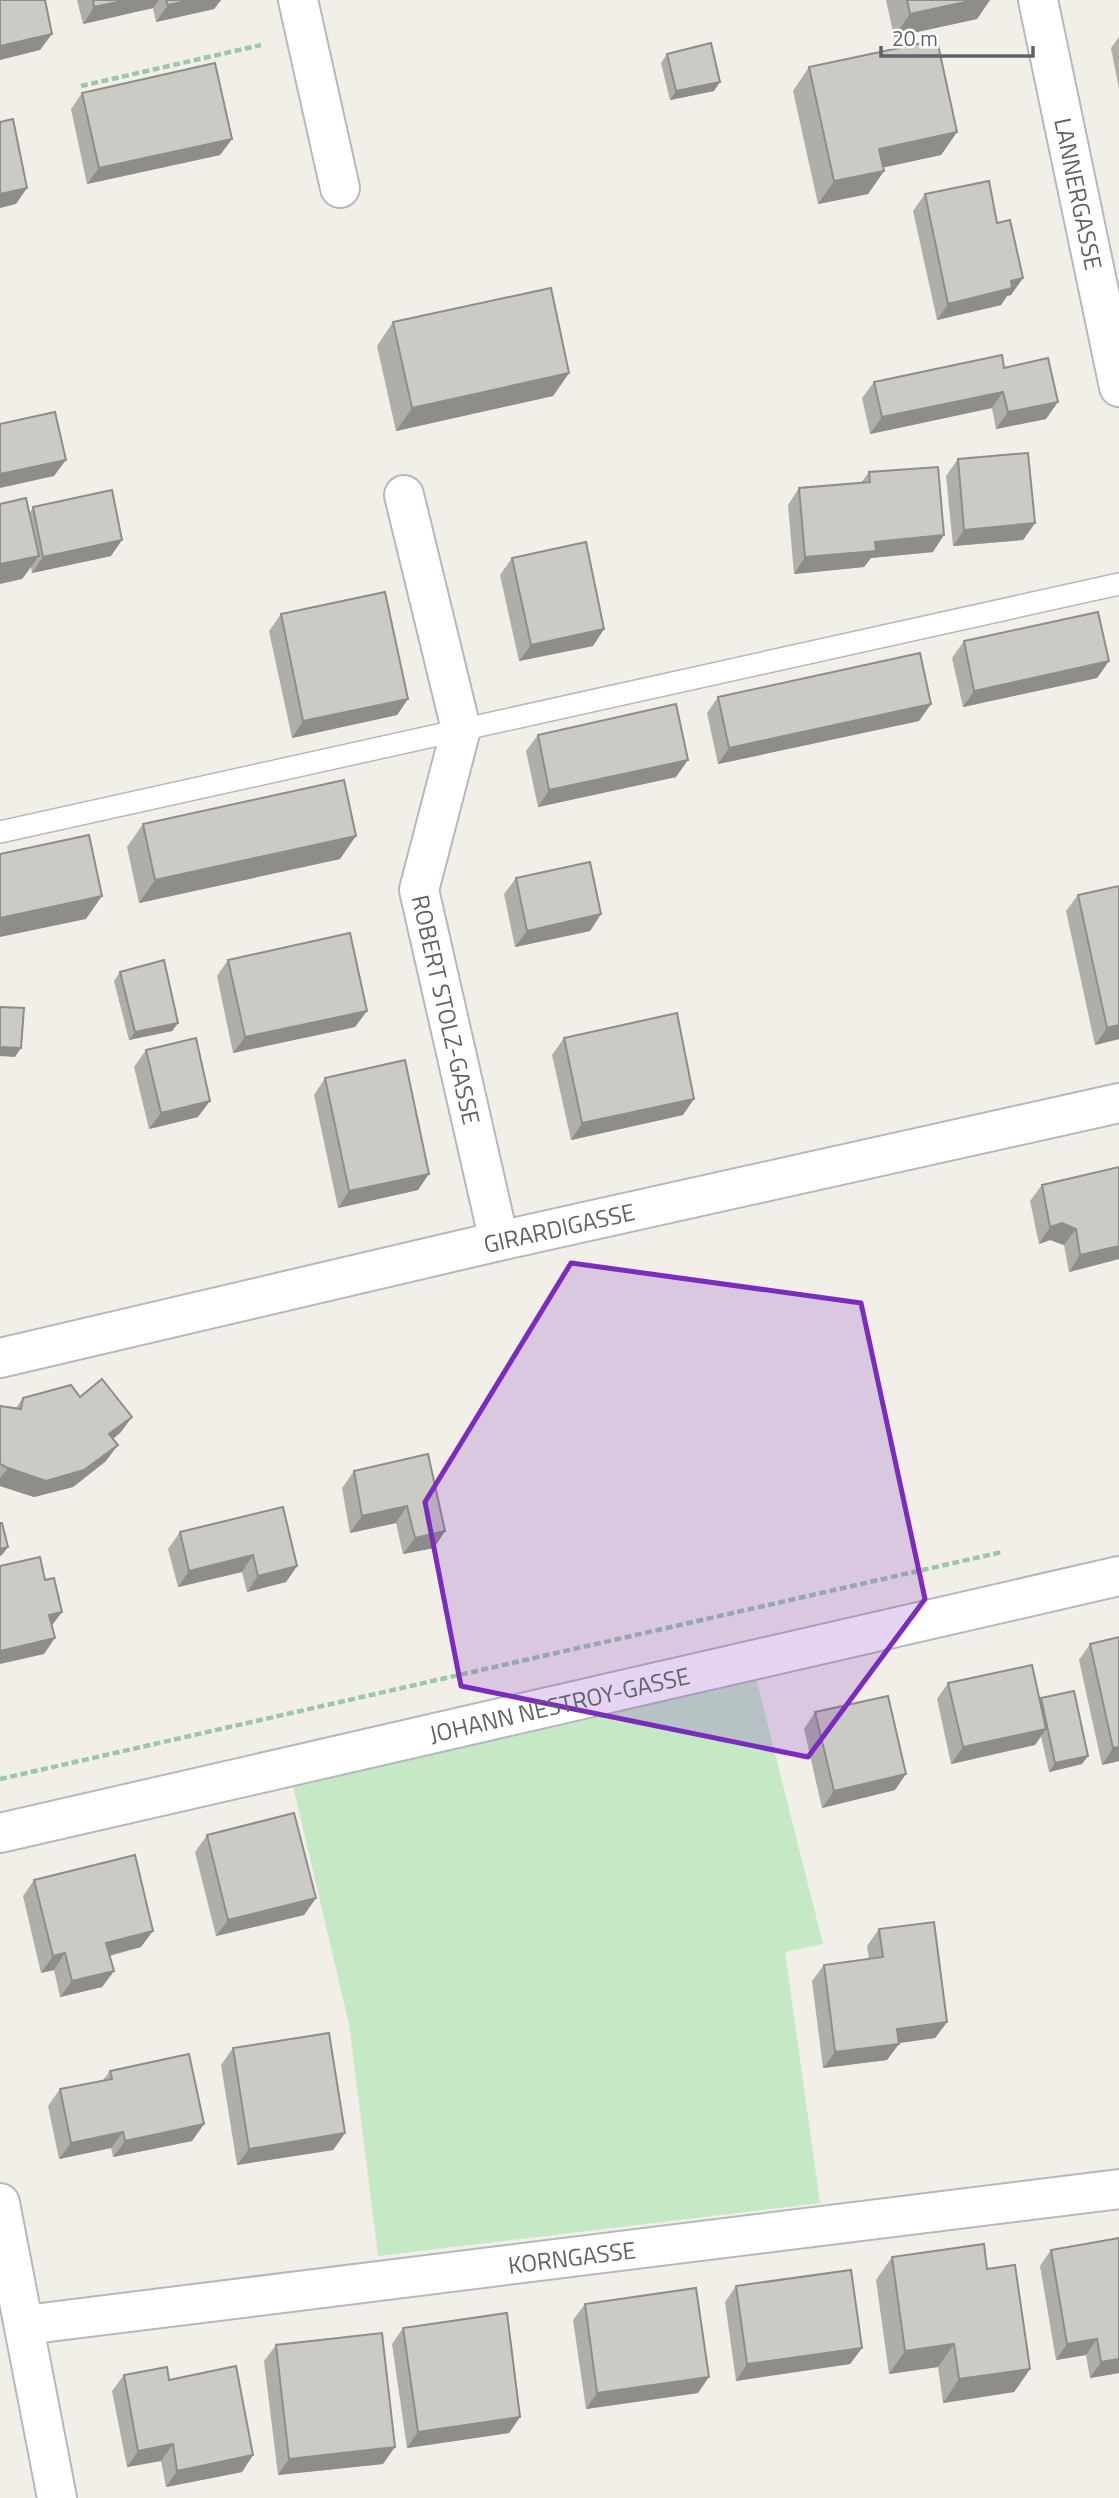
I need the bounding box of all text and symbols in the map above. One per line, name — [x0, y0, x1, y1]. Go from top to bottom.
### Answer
scale bar — [881, 14, 1033, 58]
text: 20 m — [892, 22, 938, 54]
street label: LANNERGASSE — [1045, 114, 1112, 273]
street label: ROBERT STOLZ-GASSE — [403, 891, 490, 1128]
street label: GIRARDIGASSE — [480, 1193, 638, 1262]
street label: JOHANN NESTROY-GASSE — [426, 1657, 693, 1752]
street label: KORNGASSE — [506, 2231, 638, 2283]

